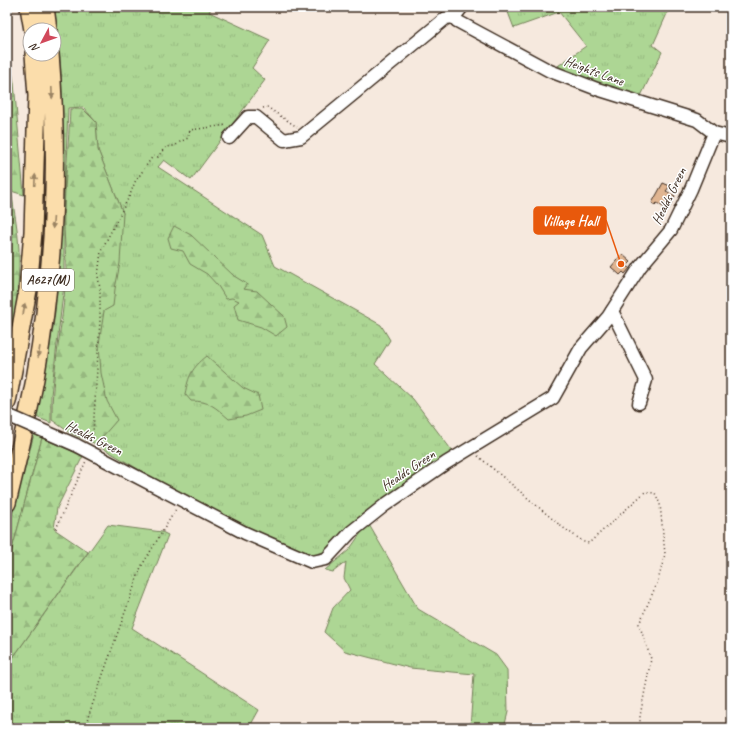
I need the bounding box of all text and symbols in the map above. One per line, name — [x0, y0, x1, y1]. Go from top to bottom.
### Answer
north arrow — [22, 22, 62, 62]
text: N — [26, 40, 42, 56]
street label: Heights Lane — [562, 52, 627, 90]
one-way arrow — [49, 87, 55, 100]
street label: Healds Green — [648, 164, 690, 227]
one-way arrow — [32, 174, 39, 186]
callout: Village Hall — [534, 207, 606, 234]
text: Village Hall — [542, 212, 602, 231]
one-way arrow — [49, 217, 56, 229]
road number: A627(M) — [22, 269, 74, 291]
one-way arrow — [21, 303, 27, 315]
one-way arrow — [36, 346, 42, 358]
street label: Healds Green — [63, 417, 126, 459]
street label: Healds Green — [378, 445, 439, 494]

